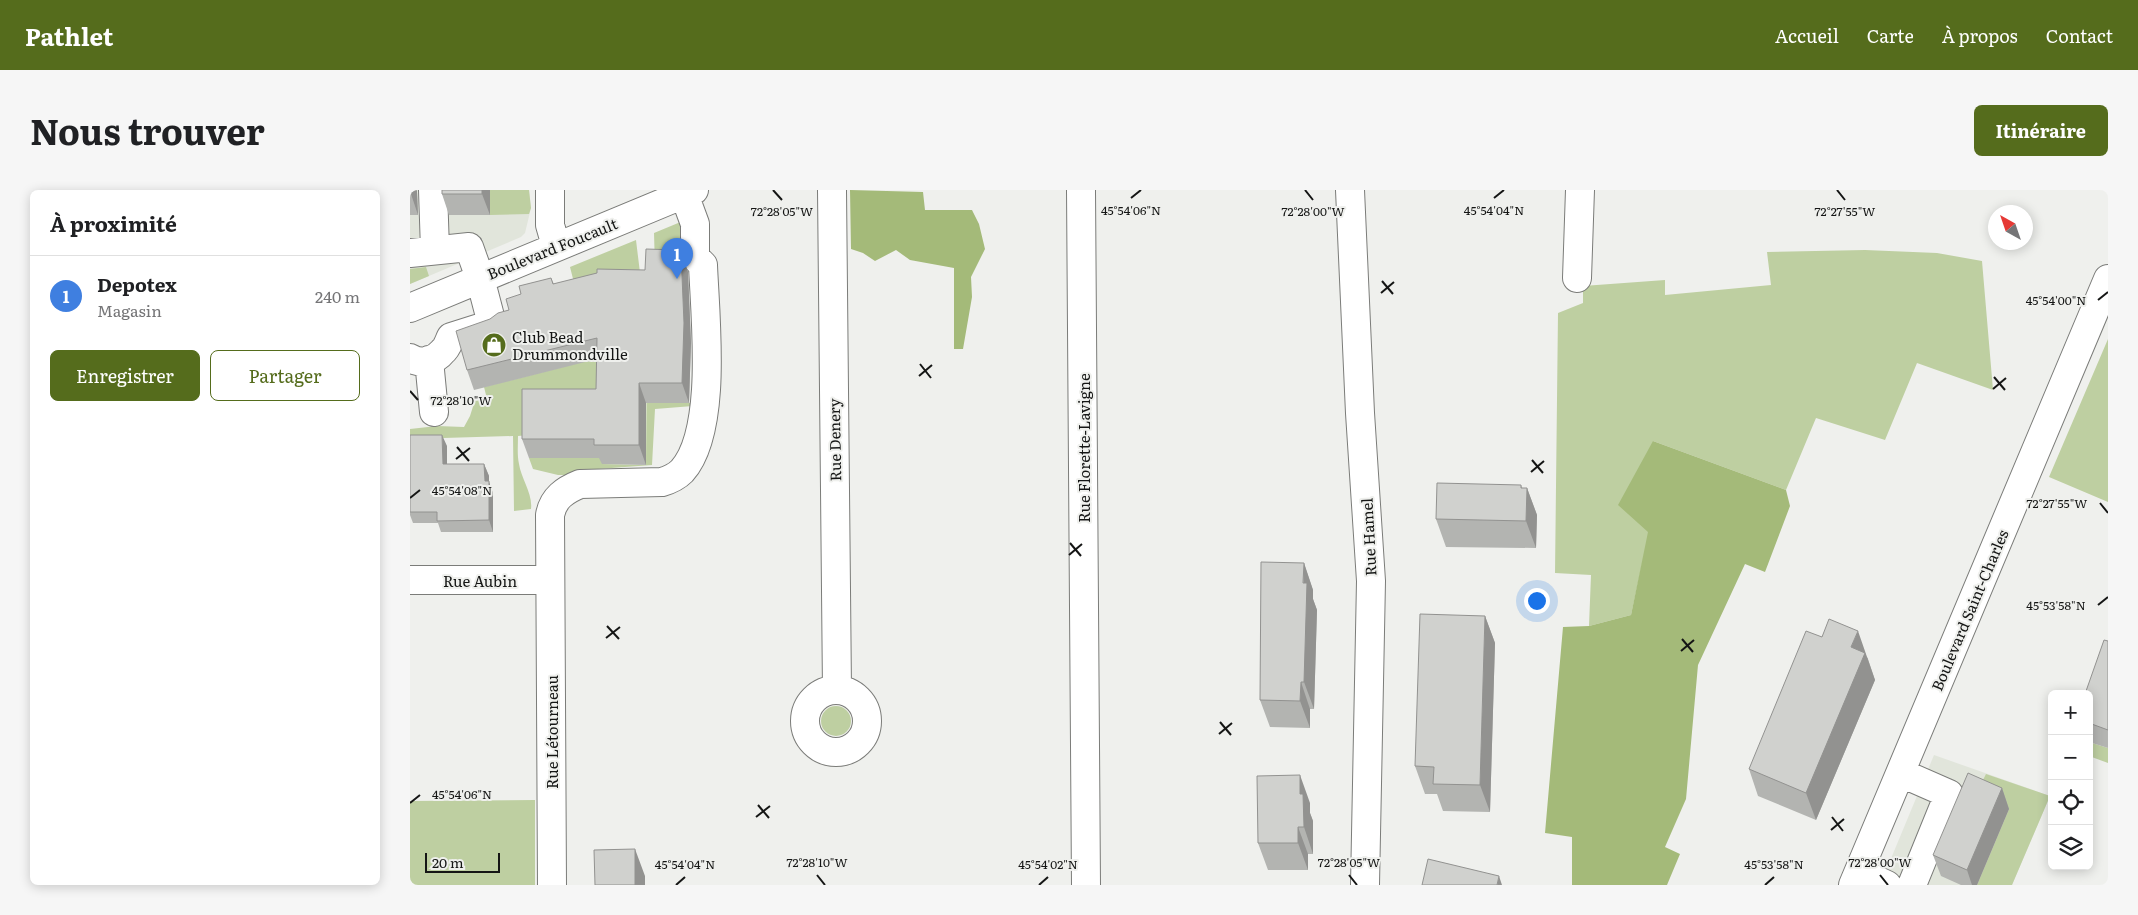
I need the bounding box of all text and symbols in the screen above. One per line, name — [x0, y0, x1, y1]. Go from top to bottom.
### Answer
text: Pathlet — [25, 18, 113, 53]
text: Accueil — [1775, 22, 1839, 49]
text: Carte — [1867, 22, 1914, 49]
text: À propos — [1942, 22, 2018, 49]
text: Contact — [2046, 22, 2113, 49]
text: Nous trouver — [30, 104, 265, 156]
button: Itinéraire — [1974, 105, 2108, 156]
text: 45°54'06"N — [1101, 201, 1161, 219]
text: 45°54'04"N — [1464, 201, 1524, 219]
text: 72°28'05"W — [751, 202, 813, 220]
text: 72°28'00"W — [1281, 202, 1345, 220]
text: 72°27'55"W — [1815, 202, 1875, 220]
north arrow — [1988, 205, 2033, 250]
text: À proximité — [50, 207, 177, 238]
street label: Boulevard Foucault — [483, 211, 621, 285]
pin: 1 — [661, 238, 693, 279]
text: Depotex — [97, 270, 177, 298]
text: 1 — [63, 284, 69, 308]
text: 240 m — [315, 284, 360, 308]
text: 45°54'00"N — [2026, 291, 2086, 309]
text: Magasin — [97, 298, 162, 322]
place label: Club Bead Drummondville — [512, 325, 628, 365]
shop icon: Club Bead Drummondville — [481, 332, 507, 358]
button: Enregistrer — [50, 350, 200, 401]
button: Partager — [210, 350, 360, 401]
street label: Rue Florette-Lavigne — [1072, 373, 1095, 523]
text: 72°28'10"W — [430, 391, 492, 409]
street label: Rue Denery — [822, 398, 846, 482]
text: 45°54'08"N — [432, 481, 492, 499]
text: 72°27'55"W — [2027, 494, 2087, 512]
street label: Rue Hamel — [1354, 497, 1382, 577]
street label: Boulevard Saint-Charles — [1925, 526, 2014, 694]
street label: Rue Aubin — [443, 569, 517, 592]
your location — [1524, 588, 1550, 614]
text: 45°53'58"N — [2026, 596, 2086, 614]
street label: Rue Létourneau — [540, 675, 563, 789]
map controls — [2048, 690, 2093, 870]
button: + — [2048, 690, 2093, 735]
button: − — [2048, 735, 2093, 780]
button: locate — [2048, 780, 2093, 825]
text: 45°54'06"N — [432, 785, 492, 803]
button: layers — [2048, 825, 2093, 870]
scale bar — [425, 850, 500, 873]
text: 20 m — [432, 852, 464, 872]
text: 72°28'10"W — [786, 853, 848, 871]
text: 72°28'05"W — [1318, 853, 1380, 871]
text: 72°28'00"W — [1848, 853, 1912, 871]
text: 45°54'04"N — [655, 855, 715, 873]
text: 45°54'02"N — [1018, 855, 1078, 873]
text: 45°53'58"N — [1744, 855, 1804, 873]

